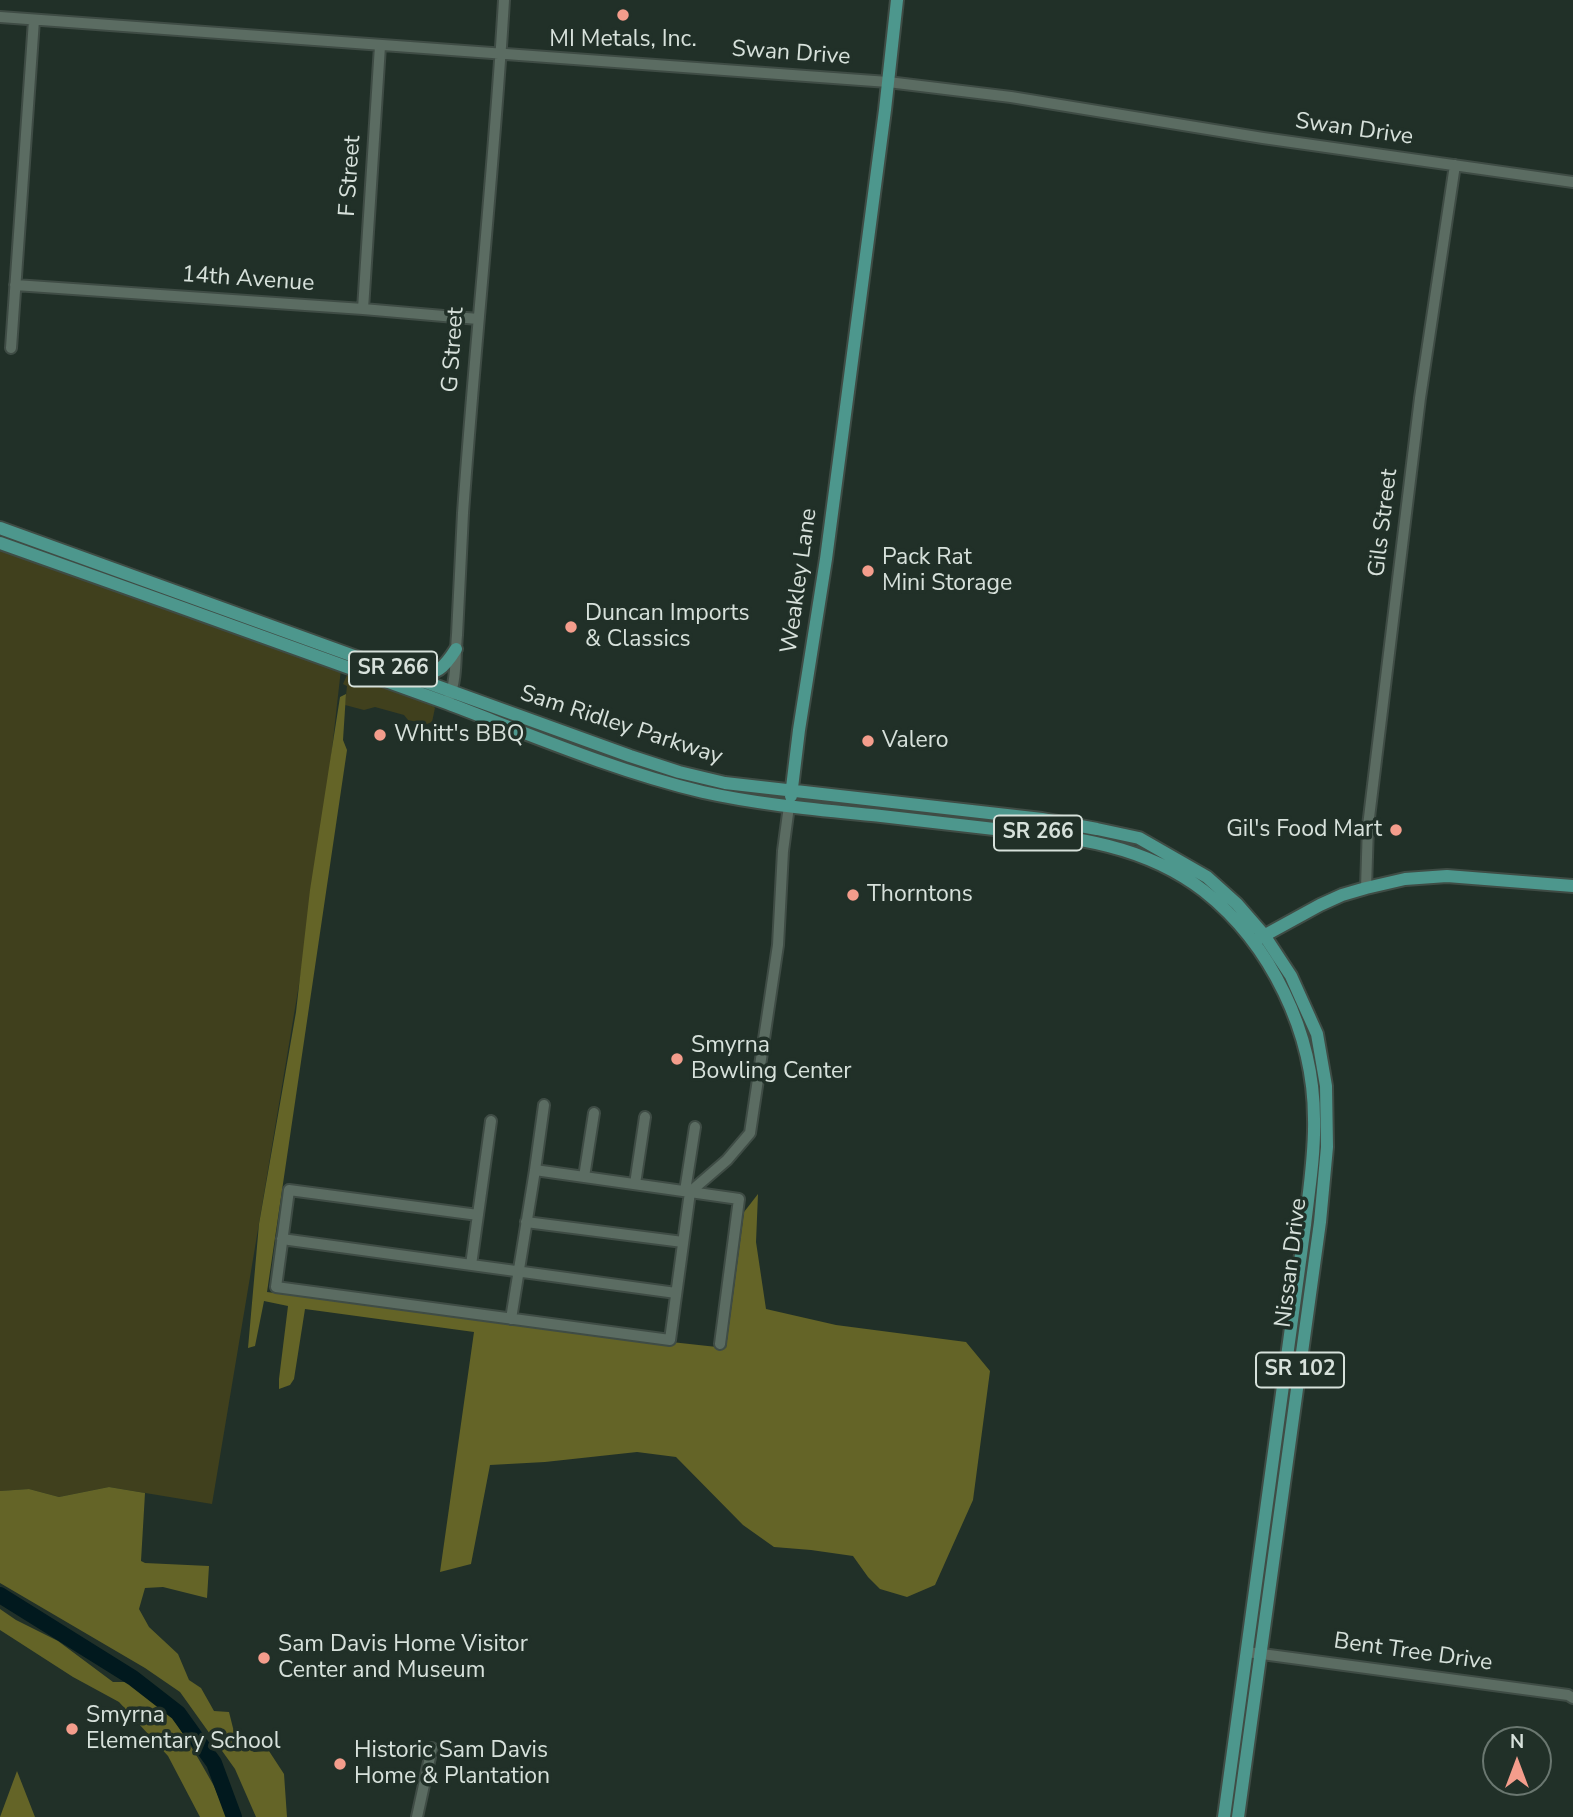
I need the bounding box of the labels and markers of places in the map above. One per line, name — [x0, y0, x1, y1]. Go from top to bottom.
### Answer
marker: MI Metals, Inc. — [615, 7, 631, 23]
place label: MI Metals, Inc. — [549, 26, 697, 54]
place label: Pack Rat Mini Storage — [882, 544, 1012, 598]
marker: Pack Rat Mini Storage — [860, 563, 876, 579]
place label: Duncan Imports & Classics — [585, 600, 749, 654]
marker: Duncan Imports & Classics — [563, 619, 579, 635]
place label: Whitt's BBQ — [394, 721, 524, 749]
marker: Whitt's BBQ — [372, 727, 388, 743]
place label: Valero — [882, 727, 949, 755]
marker: Valero — [860, 733, 876, 749]
place label: Gil's Food Mart — [1226, 816, 1382, 844]
marker: Gil's Food Mart — [1388, 822, 1404, 838]
place label: Thorntons — [867, 881, 973, 909]
marker: Thorntons — [845, 887, 861, 903]
place label: Smyrna Bowling Center — [691, 1032, 851, 1086]
marker: Smyrna Bowling Center — [669, 1051, 685, 1067]
place label: Sam Davis Home Visitor Center and Museum — [278, 1631, 528, 1685]
marker: Sam Davis Home Visitor Center and Museum — [256, 1650, 272, 1666]
place label: Smyrna Elementary School — [86, 1702, 280, 1756]
marker: Smyrna Elementary School — [64, 1721, 80, 1737]
place label: Historic Sam Davis Home & Plantation — [354, 1737, 550, 1791]
marker: Historic Sam Davis Home & Plantation — [332, 1756, 348, 1772]

